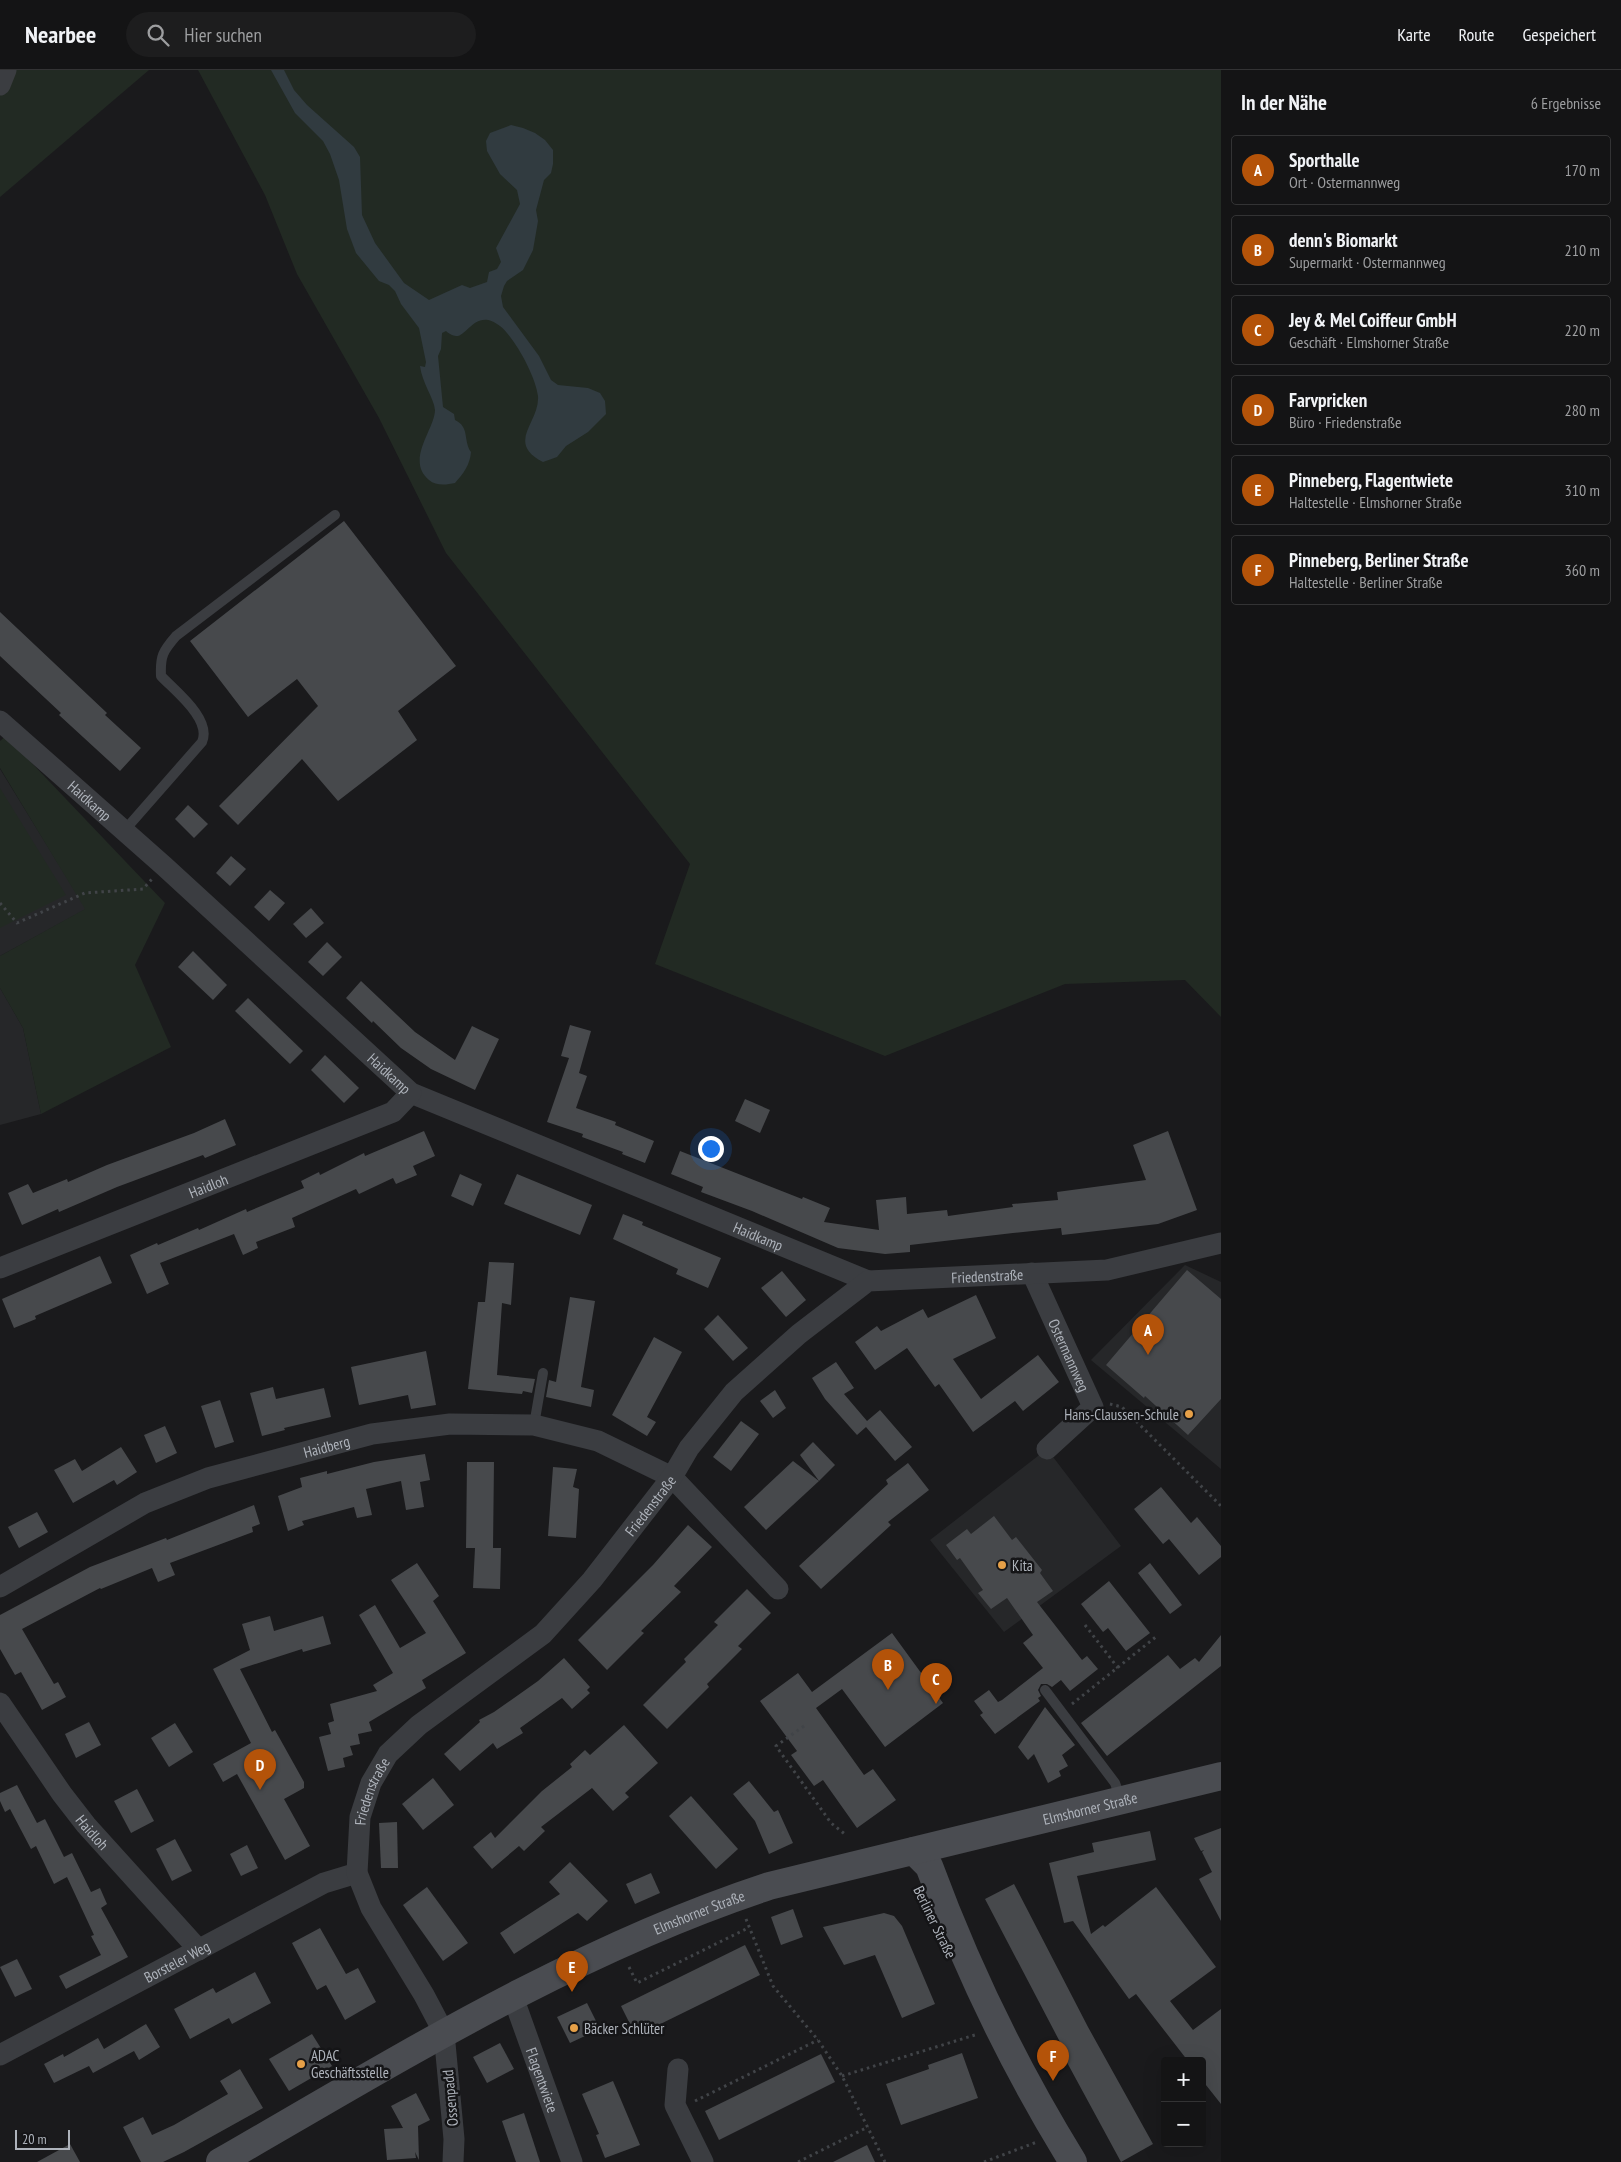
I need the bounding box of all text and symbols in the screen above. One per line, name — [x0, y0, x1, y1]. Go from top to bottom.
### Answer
search box — [126, 12, 476, 57]
text: Nearbee — [25, 19, 96, 50]
icon: search — [144, 21, 172, 49]
text: Hier suchen — [184, 23, 262, 47]
text: Karte — [1397, 23, 1431, 46]
text: Route — [1459, 23, 1494, 46]
text: Gespeichert — [1522, 23, 1596, 46]
text: In der Nähe — [1241, 89, 1327, 116]
text: 6 Ergebnisse — [1531, 93, 1601, 113]
text: Sporthalle — [1289, 148, 1360, 172]
text: A — [1254, 160, 1262, 180]
text: 170 m — [1565, 160, 1600, 180]
text: Ort · Ostermannweg — [1289, 172, 1400, 192]
text: denn's Biomarkt — [1289, 228, 1398, 252]
text: B — [1254, 240, 1262, 260]
text: 210 m — [1565, 240, 1600, 260]
text: Supermarkt · Ostermannweg — [1289, 252, 1446, 272]
text: Jey & Mel Coiffeur GmbH — [1289, 308, 1457, 332]
text: C — [1254, 320, 1262, 340]
text: 220 m — [1565, 320, 1600, 340]
text: Geschäft · Elmshorner Straße — [1289, 332, 1449, 352]
text: Farvpricken — [1289, 388, 1367, 412]
text: D — [1254, 400, 1262, 420]
text: 280 m — [1565, 400, 1600, 420]
text: Büro · Friedenstraße — [1289, 412, 1402, 432]
text: Pinneberg, Flagentwiete — [1289, 468, 1453, 492]
text: E — [1255, 480, 1261, 500]
text: 310 m — [1565, 480, 1600, 500]
text: Haltestelle · Elmshorner Straße — [1289, 492, 1462, 512]
text: Pinneberg, Berliner Straße — [1289, 548, 1469, 572]
text: F — [1255, 560, 1261, 580]
text: 360 m — [1565, 560, 1600, 580]
text: Haltestelle · Berliner Straße — [1289, 572, 1443, 592]
street label: Haidkamp — [64, 776, 116, 825]
street label: Haidkamp — [364, 1049, 415, 1098]
your location — [698, 1136, 724, 1162]
street label: Haidloh — [186, 1169, 230, 1202]
street label: Haidkamp — [731, 1217, 786, 1255]
street label: Friedenstraße — [951, 1264, 1024, 1287]
pin: A — [1132, 1314, 1164, 1355]
street label: Ostermannweg — [1044, 1316, 1094, 1394]
place label: Hans-Claussen-Schule — [1064, 1405, 1179, 1424]
marker: Hans-Claussen-Schule — [1183, 1408, 1195, 1420]
street label: Haidberg — [301, 1431, 352, 1462]
street label: Friedenstraße — [620, 1471, 679, 1540]
place label: Kita — [1012, 1556, 1033, 1575]
marker: Kita — [996, 1559, 1008, 1571]
pin: B — [872, 1649, 904, 1690]
pin: C — [920, 1663, 952, 1704]
pin: D — [244, 1749, 276, 1790]
street label: Friedenstraße — [350, 1754, 393, 1826]
street label: Elmshorner Straße — [1041, 1787, 1139, 1829]
street label: Haidloh — [72, 1811, 113, 1854]
street label: Berliner Straße — [909, 1883, 961, 1961]
street label: Elmshorner Straße — [650, 1886, 747, 1938]
street label: Borsteler Weg — [140, 1936, 213, 1986]
pin: E — [556, 1951, 588, 1992]
place label: Bäcker Schlüter — [584, 2019, 665, 2038]
marker: Bäcker Schlüter — [568, 2022, 580, 2034]
pin: F — [1037, 2040, 1069, 2081]
street label: Flagentwiete — [522, 2045, 563, 2115]
place label: ADAC Geschäftsstelle — [311, 2046, 389, 2082]
map controls — [1161, 2057, 1206, 2147]
button: + — [1161, 2057, 1206, 2102]
marker: ADAC Geschäftsstelle — [295, 2058, 307, 2070]
street label: Ossenpadd — [438, 2069, 462, 2127]
button: − — [1161, 2102, 1206, 2147]
scale bar — [15, 2127, 70, 2150]
text: 20 m — [22, 2130, 47, 2148]

